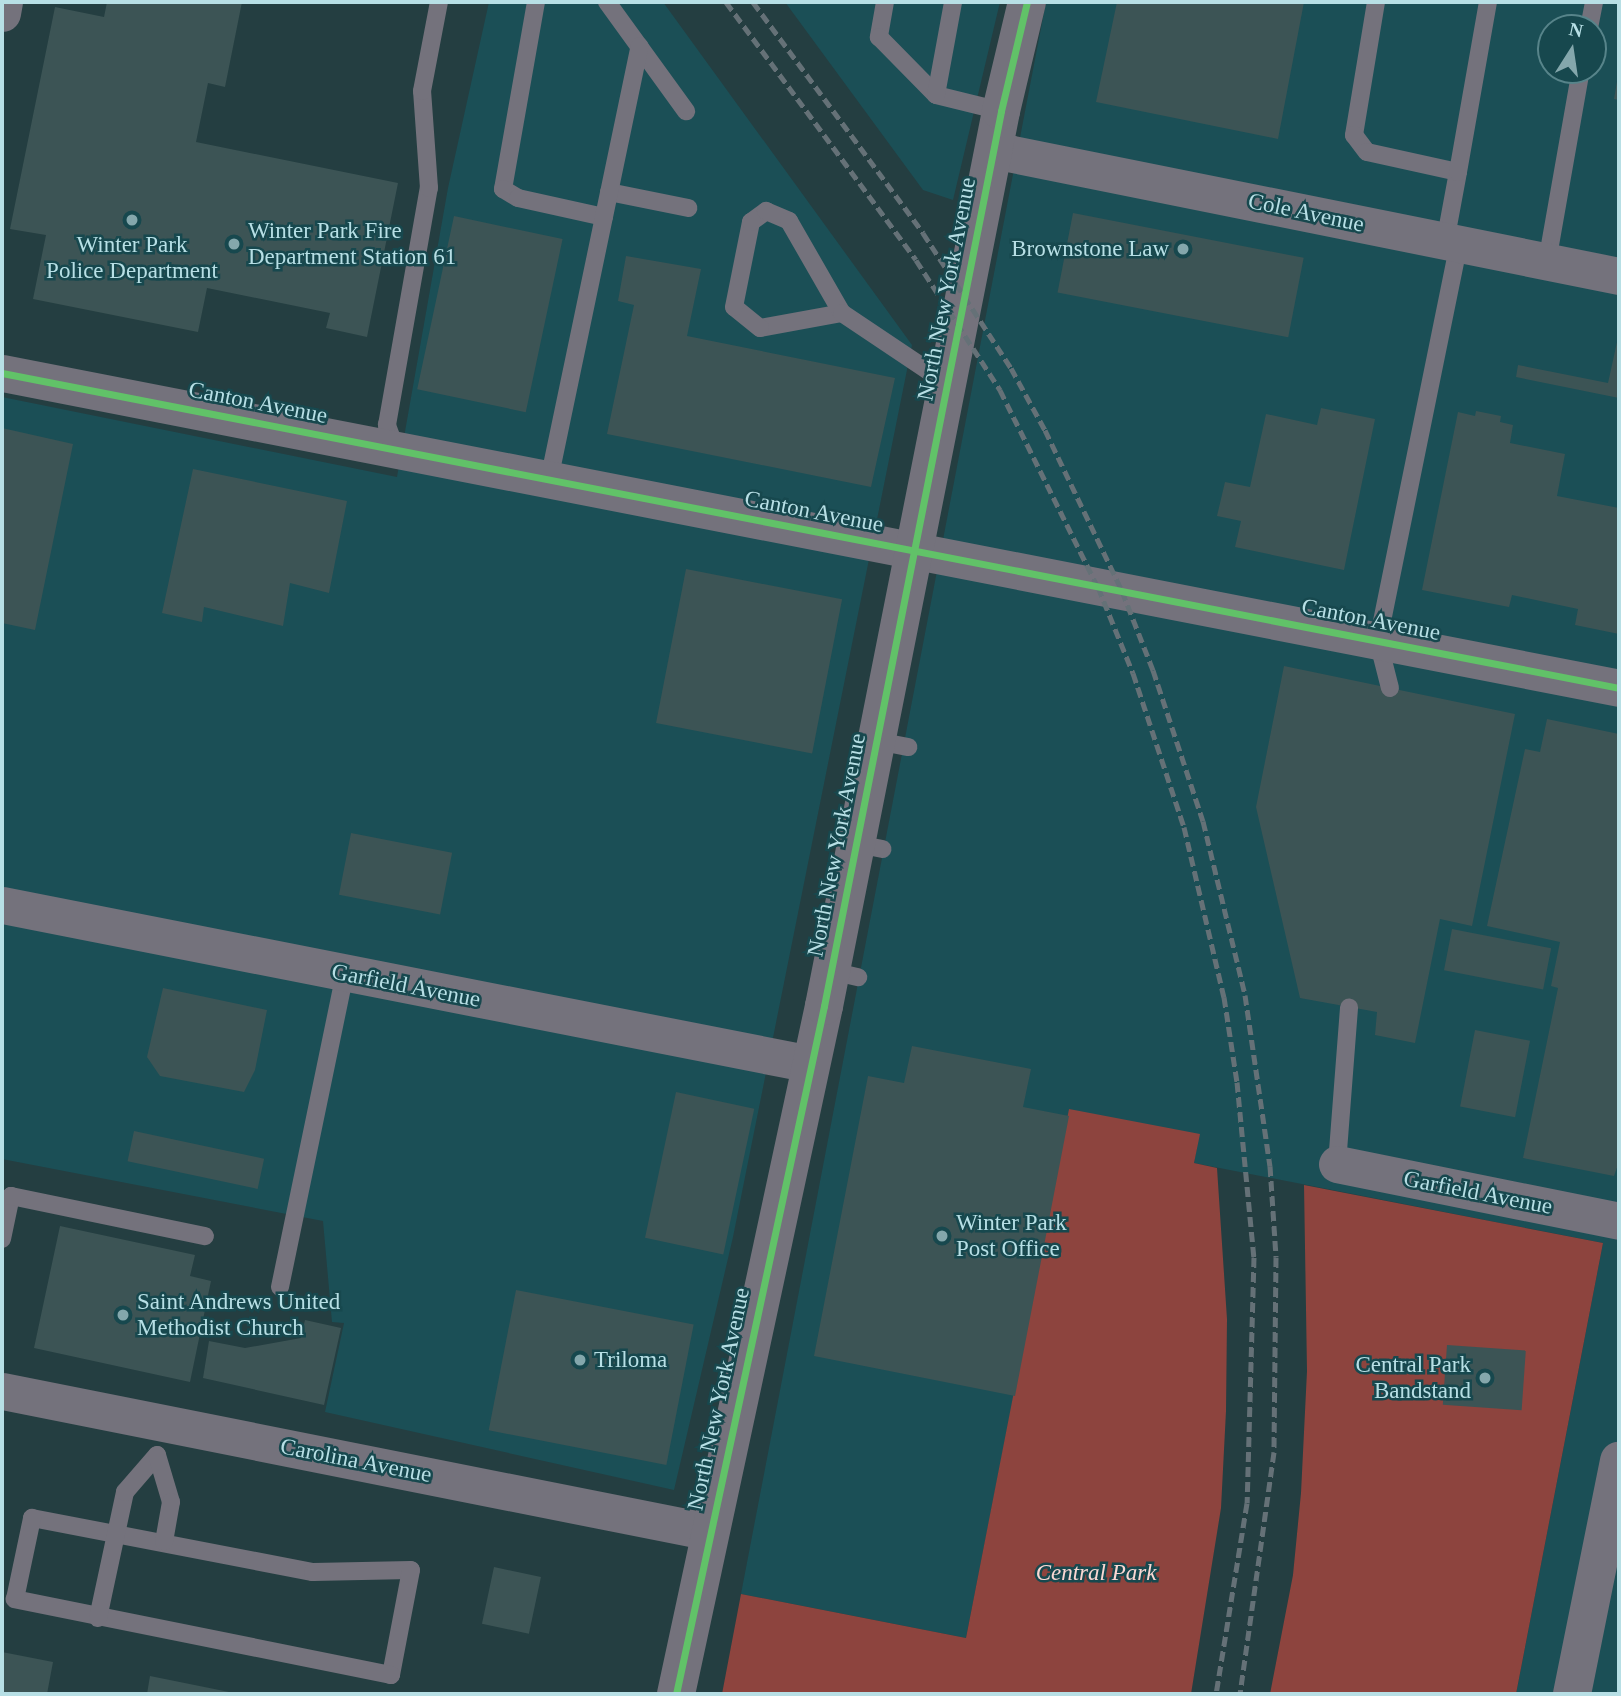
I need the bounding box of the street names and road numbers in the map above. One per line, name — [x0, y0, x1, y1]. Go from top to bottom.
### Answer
street label: North New York Avenue — [912, 174, 982, 404]
street label: Cole Avenue — [1245, 187, 1367, 239]
street label: Canton Avenue — [186, 376, 330, 430]
street label: Canton Avenue — [742, 485, 886, 539]
street label: Canton Avenue — [1299, 593, 1443, 647]
street label: North New York Avenue — [802, 730, 872, 960]
street label: Garfield Avenue — [329, 958, 483, 1014]
street label: Garfield Avenue — [1401, 1165, 1555, 1221]
street label: North New York Avenue — [682, 1284, 756, 1514]
street label: Carolina Avenue — [277, 1433, 435, 1489]

